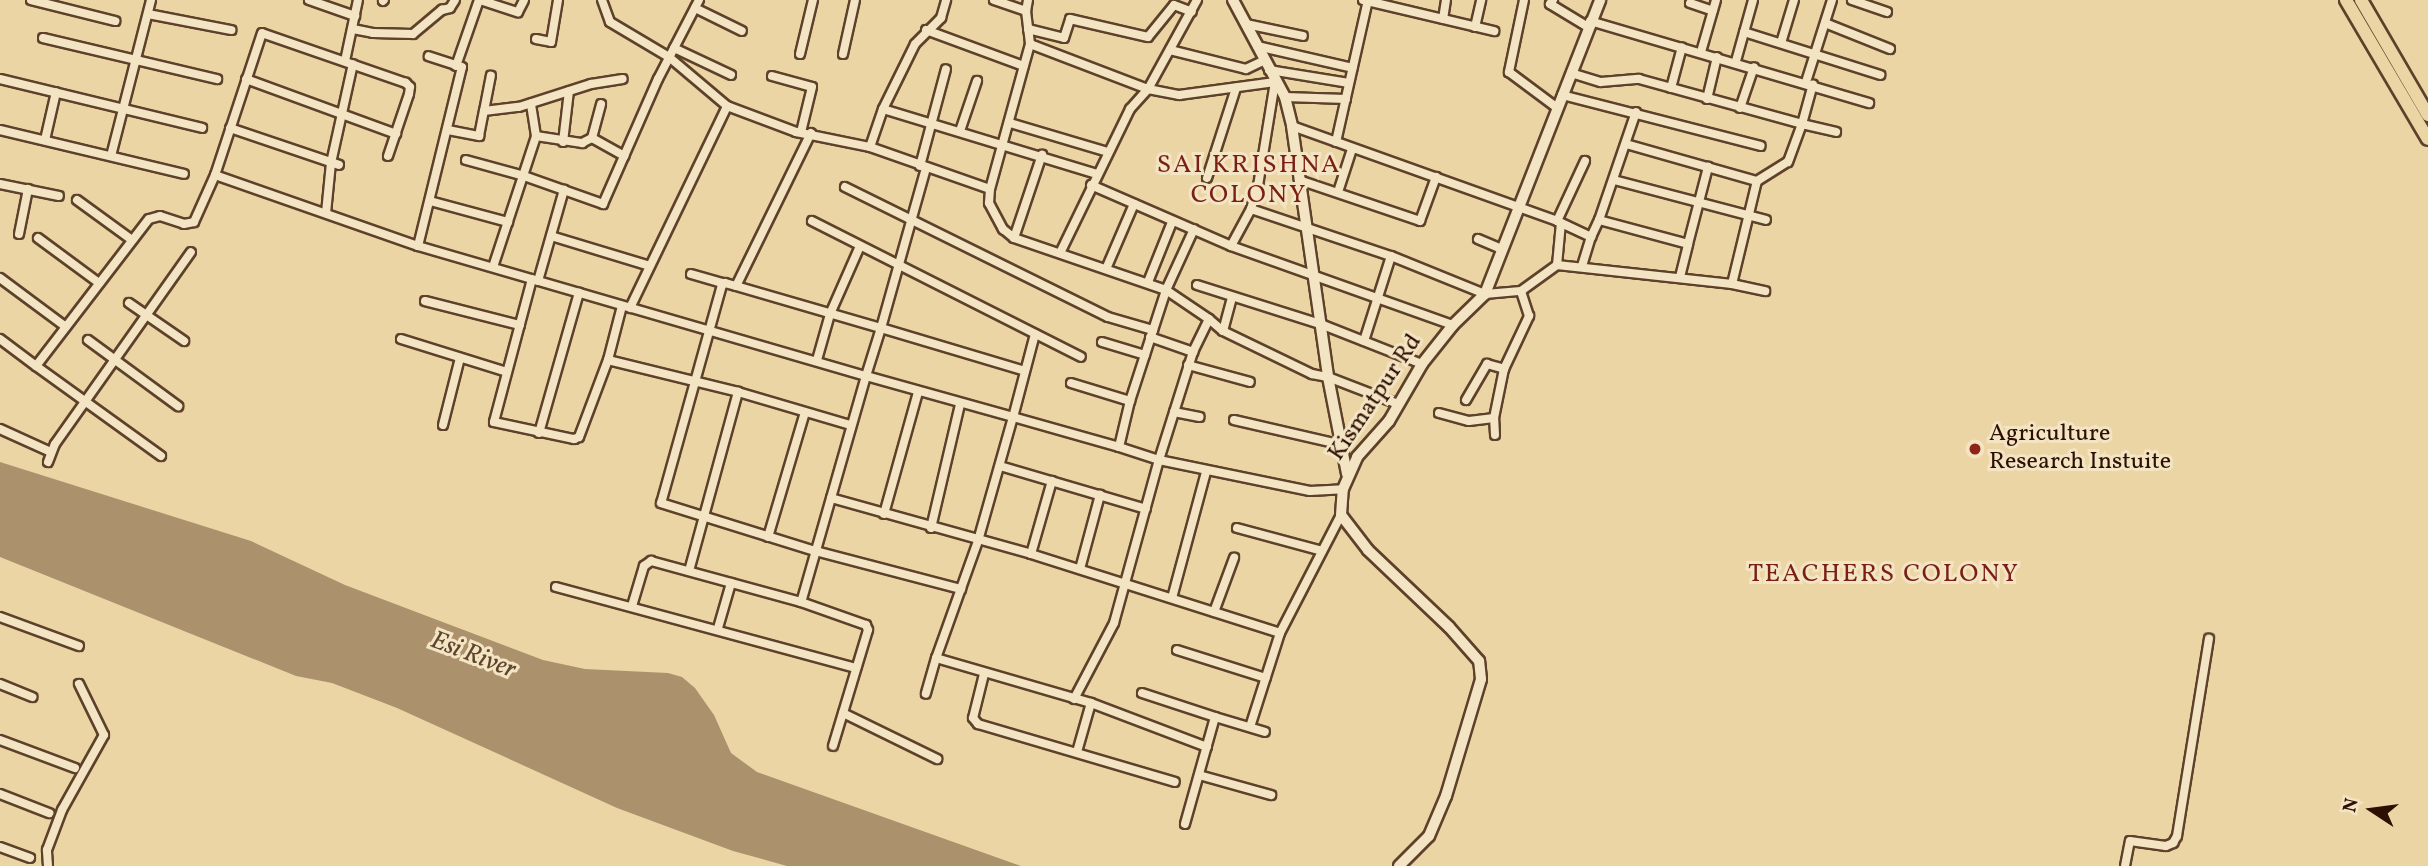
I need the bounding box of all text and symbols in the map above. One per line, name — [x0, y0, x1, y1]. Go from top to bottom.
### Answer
district label: SAI KRISHNA COLONY — [1158, 150, 1340, 212]
street label: Kismatpur Rd — [1323, 329, 1429, 467]
place label: Agriculture Research Instuite — [1989, 421, 2171, 477]
marker: Agriculture Research Instuite — [1967, 441, 1983, 457]
district label: TEACHERS COLONY — [1750, 559, 2018, 591]
water label: Esi River — [426, 625, 520, 687]
north arrow — [2337, 775, 2407, 845]
text: N — [2337, 796, 2366, 815]

